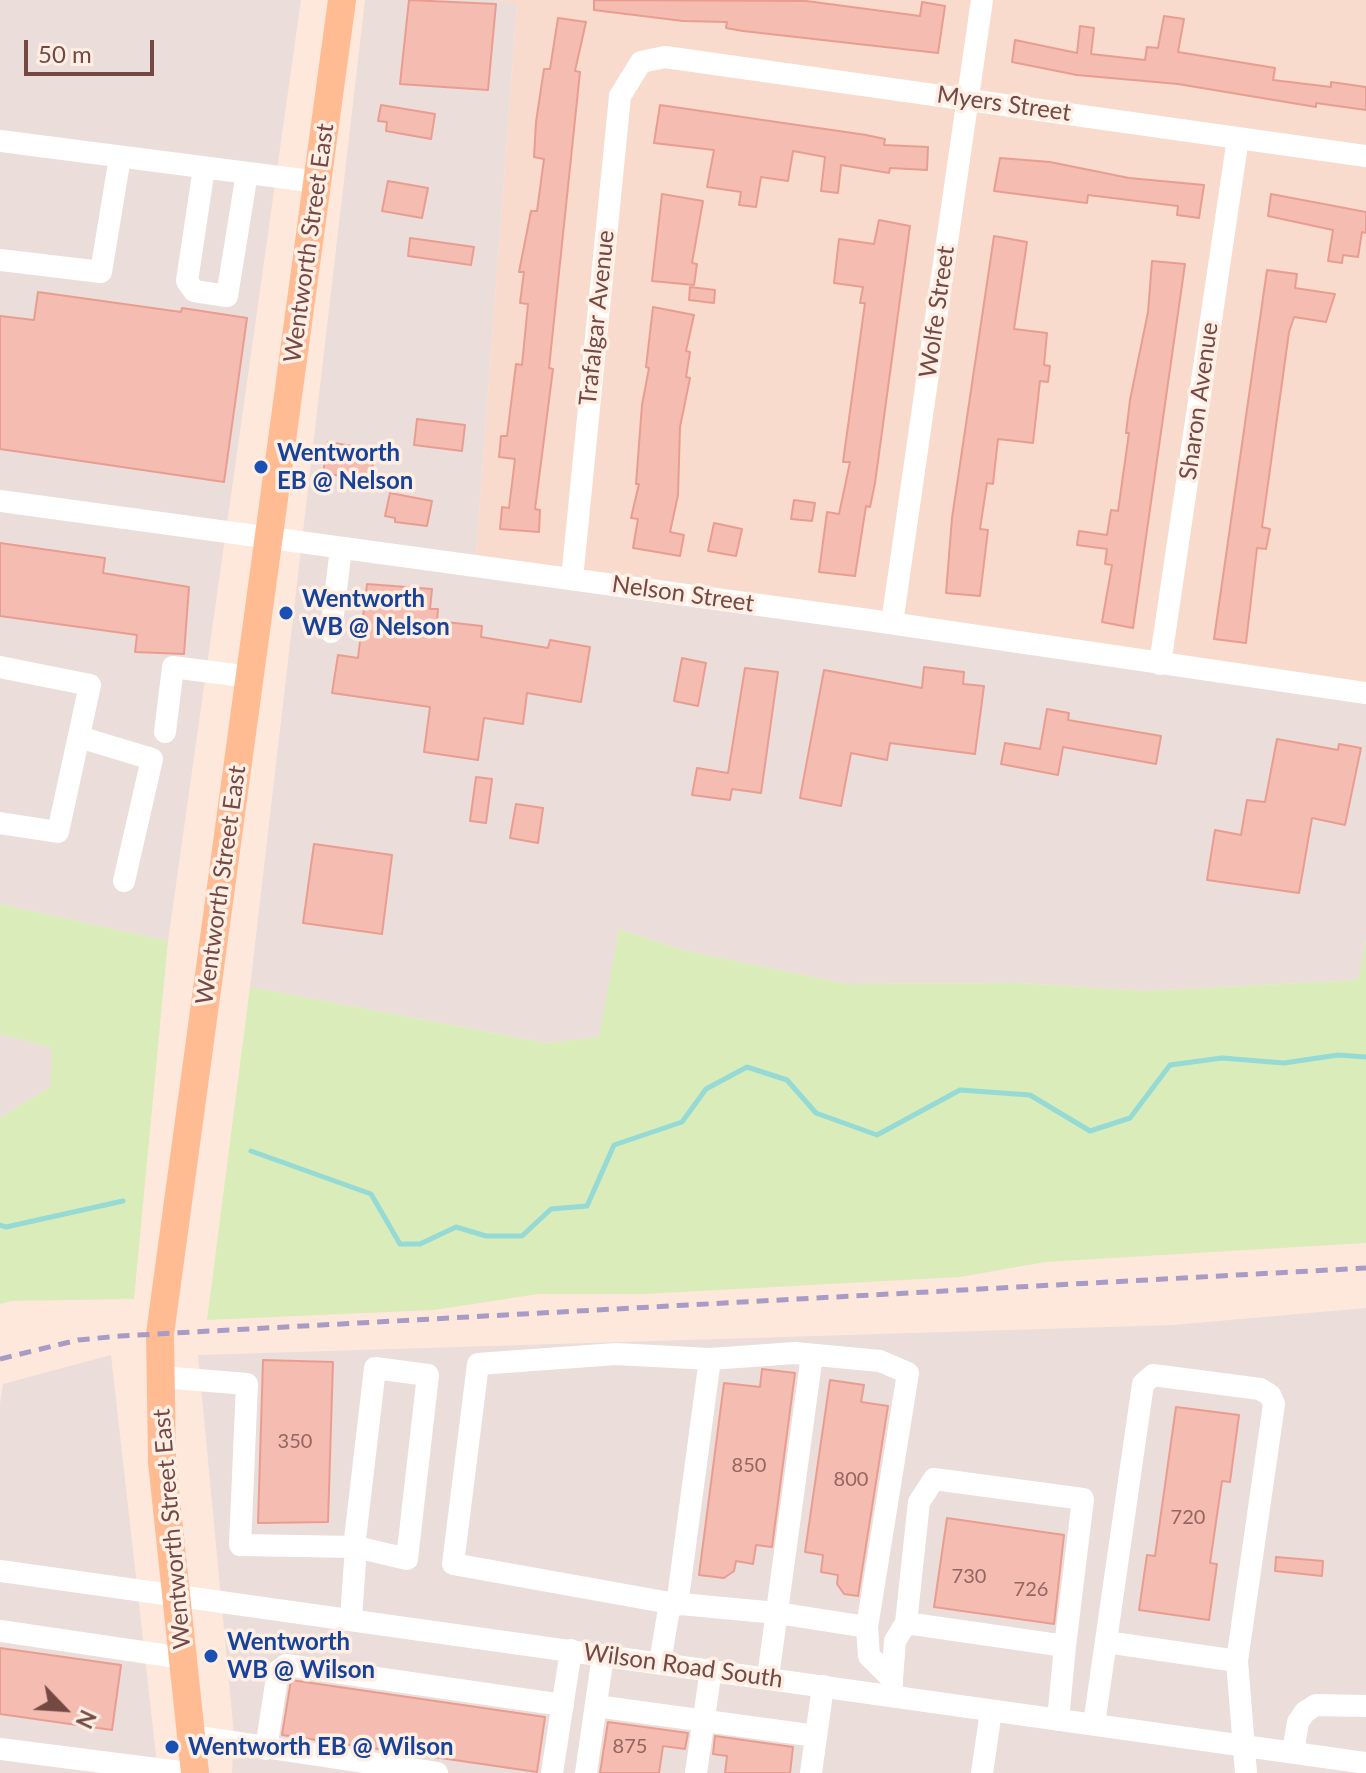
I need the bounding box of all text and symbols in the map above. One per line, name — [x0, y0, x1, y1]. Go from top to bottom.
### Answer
scale bar — [28, 24, 158, 74]
text: 50 m — [38, 39, 92, 68]
street label: Myers Street — [935, 80, 1073, 128]
street label: Wentworth Street East — [278, 122, 340, 364]
street label: Trafalgar Avenue — [573, 229, 621, 407]
street label: Wolfe Street — [913, 244, 961, 380]
street label: Sharon Avenue — [1174, 320, 1224, 482]
place label: Wentworth EB @ Nelson — [277, 439, 413, 495]
marker: Wentworth EB @ Nelson — [252, 458, 270, 476]
street label: Nelson Street — [610, 570, 756, 618]
place label: Wentworth WB @ Nelson — [302, 585, 450, 641]
marker: Wentworth WB @ Nelson — [277, 604, 295, 622]
street label: Wentworth Street East — [190, 764, 252, 1006]
street label: Wentworth Street East — [147, 1408, 197, 1650]
house number: 350 — [278, 1430, 312, 1454]
house number: 850 — [732, 1454, 766, 1478]
house number: 800 — [834, 1468, 868, 1492]
house number: 720 — [1171, 1506, 1205, 1530]
house number: 730 — [952, 1565, 986, 1589]
house number: 726 — [1014, 1578, 1048, 1602]
place label: Wentworth WB @ Wilson — [227, 1628, 375, 1684]
street label: Wilson Road South — [581, 1638, 785, 1694]
marker: Wentworth WB @ Wilson — [202, 1647, 220, 1665]
north arrow — [24, 1669, 104, 1749]
text: N — [70, 1706, 102, 1733]
place label: Wentworth EB @ Wilson — [188, 1733, 454, 1761]
house number: 875 — [613, 1735, 647, 1759]
marker: Wentworth EB @ Wilson — [163, 1738, 181, 1756]

